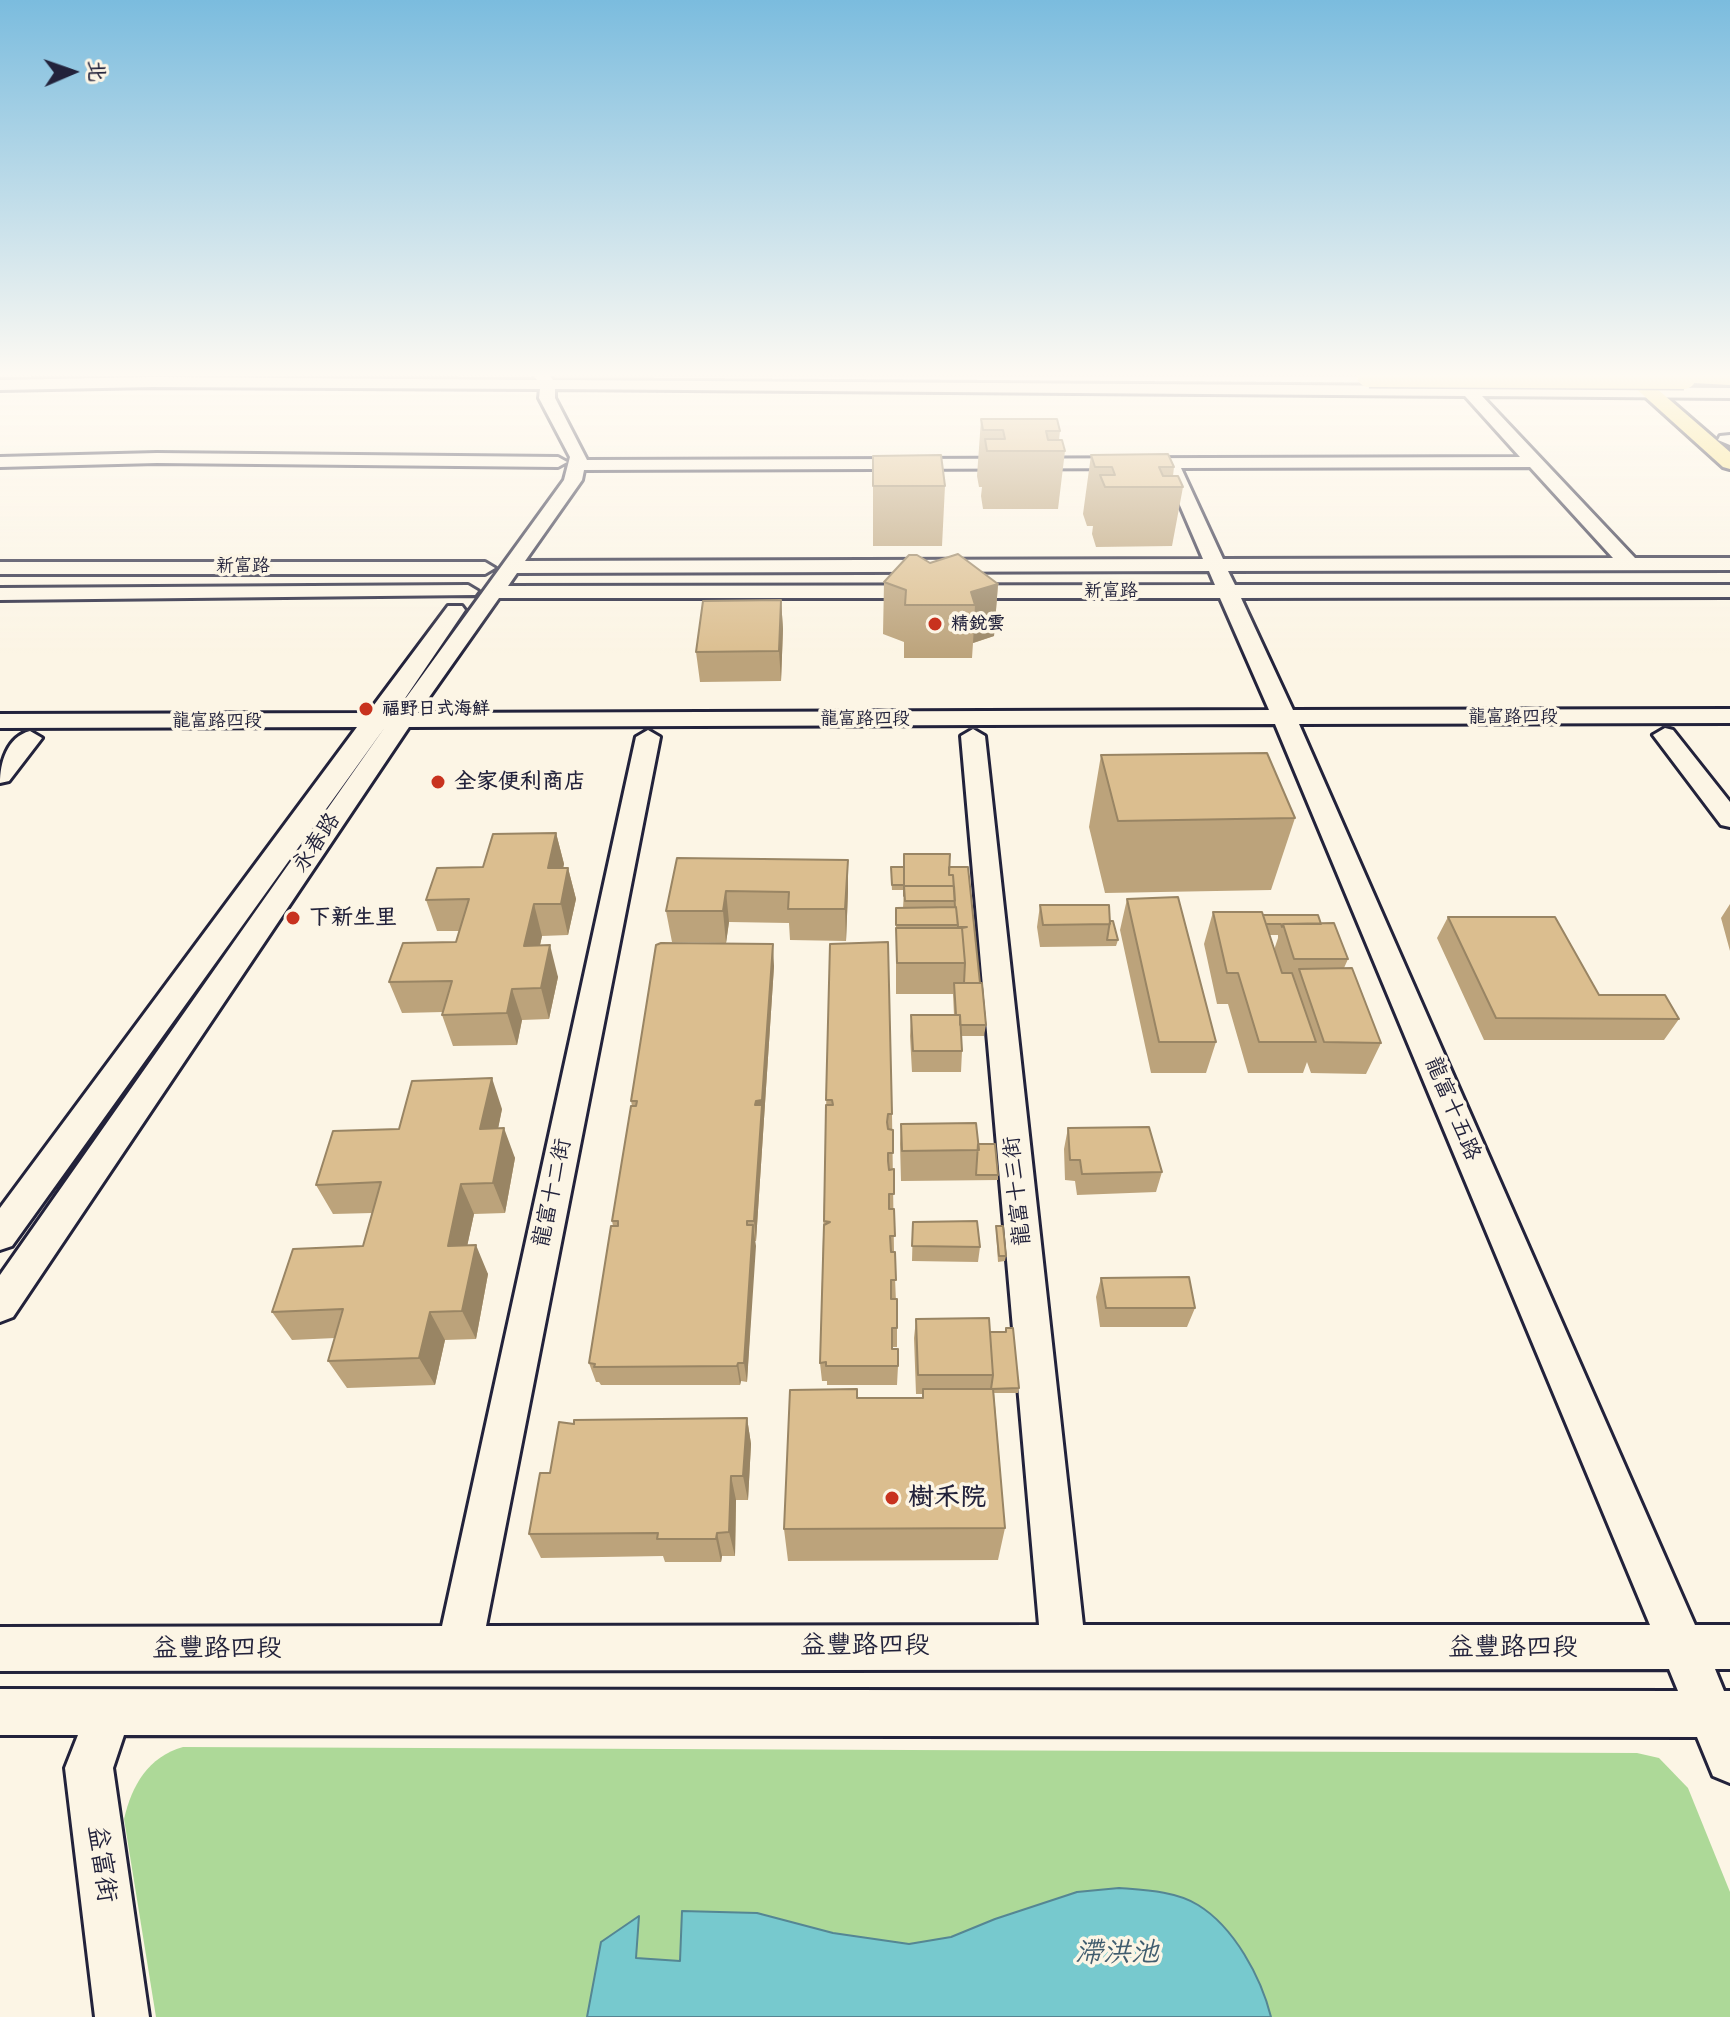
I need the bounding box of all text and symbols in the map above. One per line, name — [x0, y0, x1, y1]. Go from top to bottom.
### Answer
north arrow — [32, 32, 112, 112]
text: 北 — [83, 60, 110, 83]
street label: 新富路 — [216, 555, 270, 577]
street label: 新富路 — [1084, 580, 1138, 602]
place label: 精銳雲 — [951, 613, 1005, 635]
marker: 精銳雲 — [926, 615, 944, 633]
place label: 福野日式海鮮 — [382, 698, 490, 720]
marker: 福野日式海鮮 — [357, 700, 375, 718]
street label: 龍富路四段 — [1468, 706, 1558, 728]
street label: 龍富路四段 — [820, 708, 910, 730]
street label: 龍富路四段 — [172, 710, 262, 732]
place label: 全家便利商店 — [454, 769, 586, 795]
marker: 全家便利商店 — [429, 773, 447, 791]
street label: 永春路 — [288, 808, 346, 878]
place label: 下新生里 — [309, 905, 397, 931]
marker: 下新生里 — [284, 909, 302, 927]
street label: 龍富十五路 — [1418, 1053, 1486, 1165]
street label: 龍富十三街 — [999, 1135, 1037, 1247]
street label: 龍富十二街 — [529, 1136, 577, 1250]
place label: 樹禾院 — [908, 1482, 986, 1514]
marker: 樹禾院 — [883, 1489, 901, 1507]
street label: 益豐路四段 — [800, 1630, 930, 1662]
street label: 益豐路四段 — [1448, 1632, 1578, 1664]
street label: 益豐路四段 — [152, 1633, 282, 1665]
street label: 益富街 — [80, 1823, 122, 1905]
water label: 滯洪池 — [1075, 1937, 1159, 1971]

